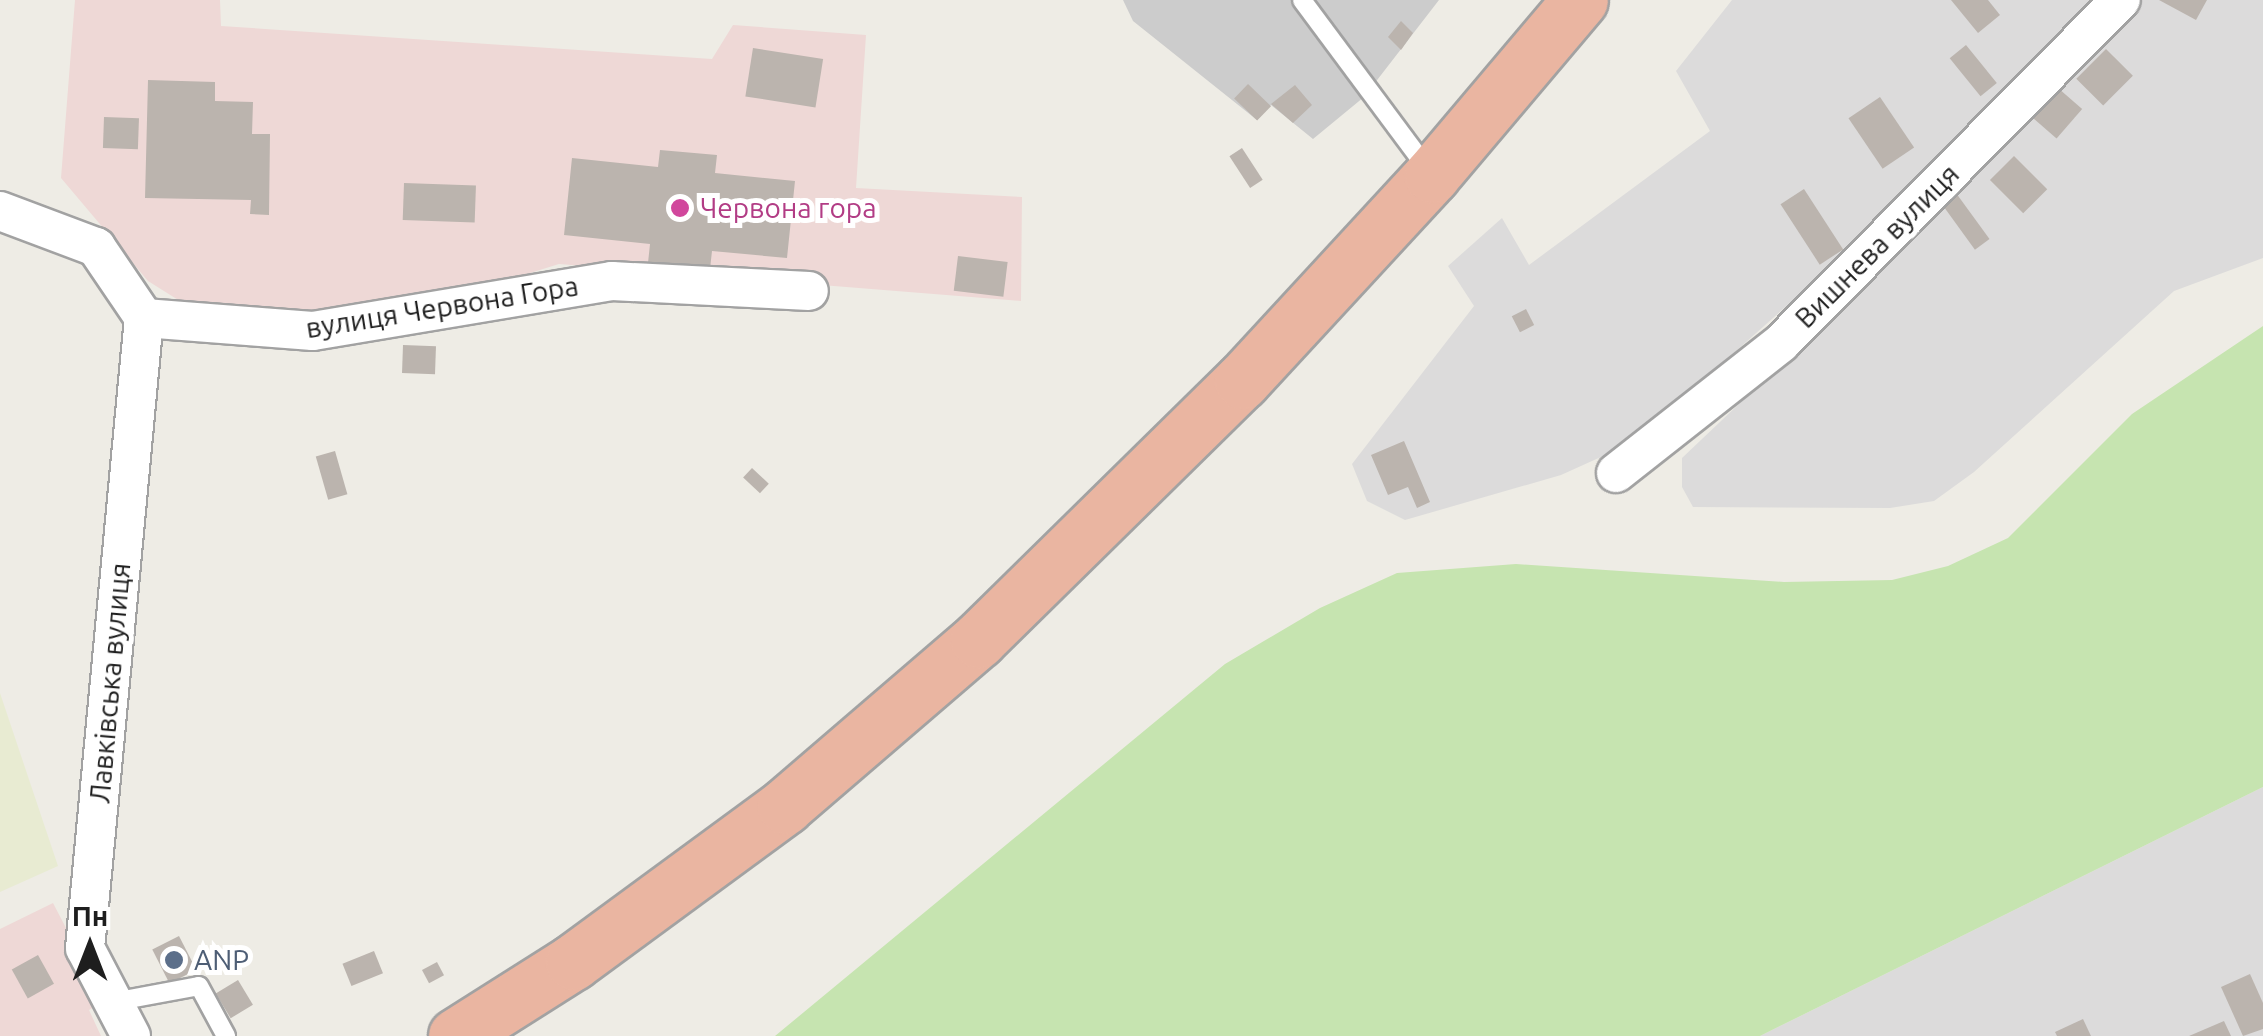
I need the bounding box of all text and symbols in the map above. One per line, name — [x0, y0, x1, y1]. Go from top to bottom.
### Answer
street label: Вишнева вулиця — [1788, 157, 1966, 335]
place label: Червона гора — [700, 191, 877, 225]
marker: Червона гора — [669, 197, 691, 219]
street label: вулиця Червона Гора — [303, 269, 581, 345]
street label: Лавківська вулиця — [83, 561, 137, 805]
north arrow — [40, 896, 140, 996]
text: Пн — [72, 900, 108, 931]
place label: ANP — [194, 943, 249, 977]
marker: ANP — [163, 949, 185, 971]

